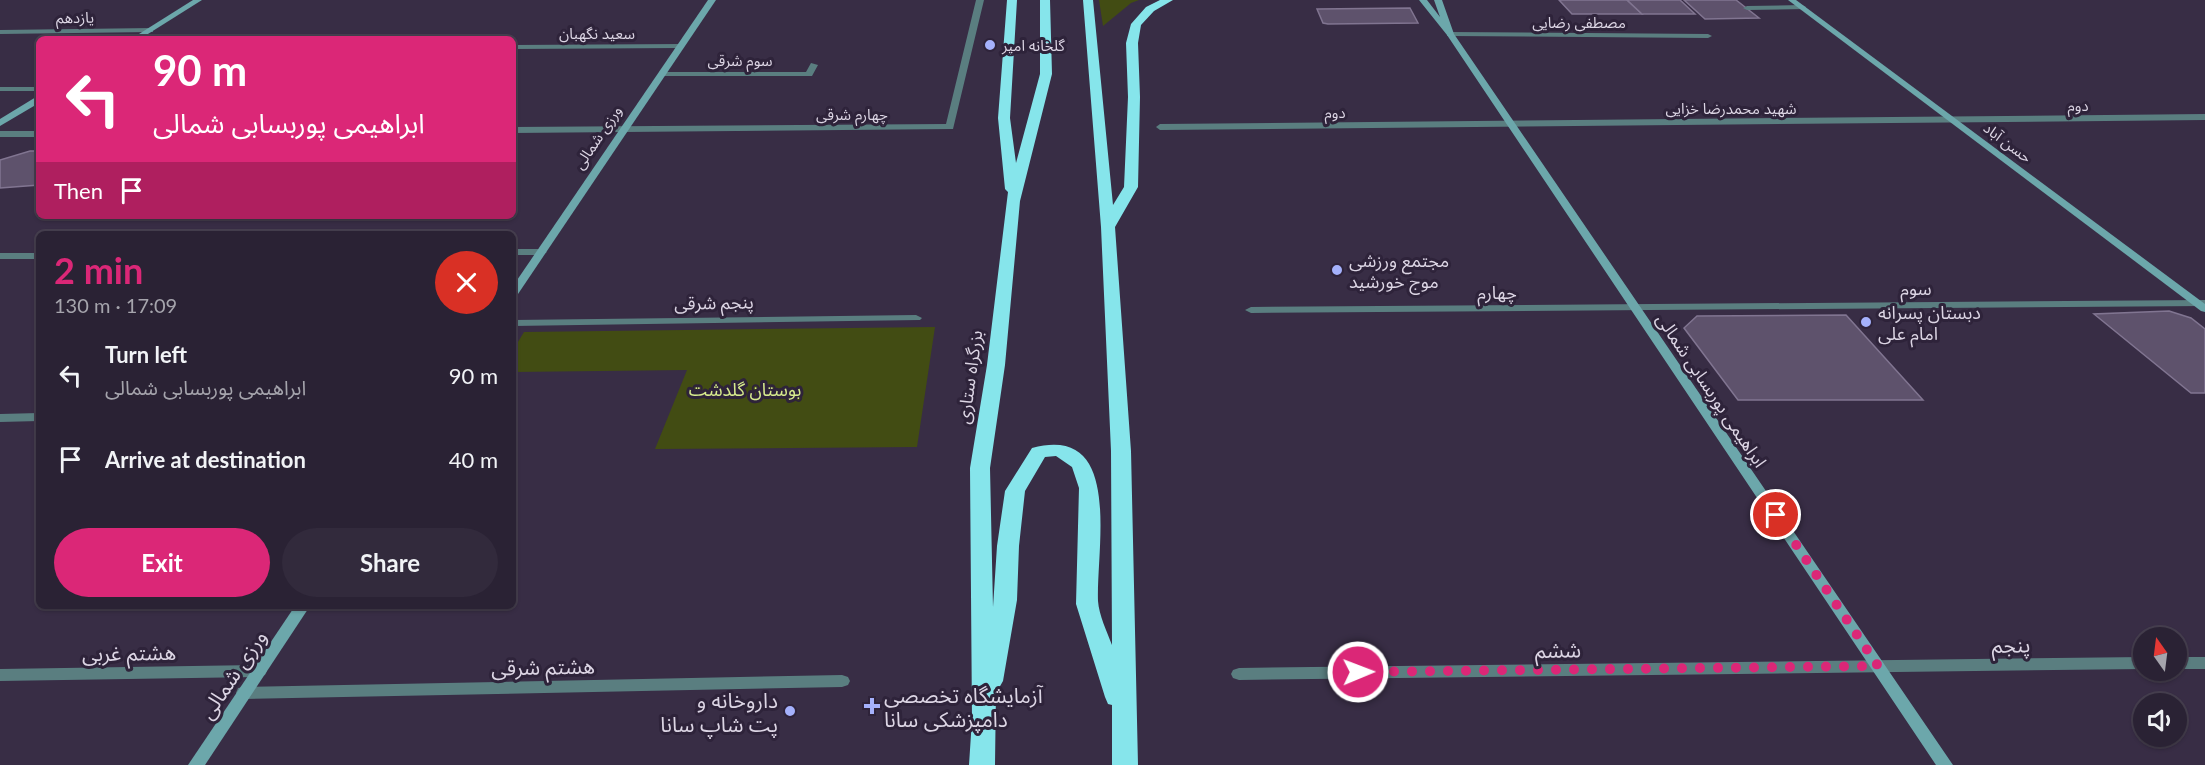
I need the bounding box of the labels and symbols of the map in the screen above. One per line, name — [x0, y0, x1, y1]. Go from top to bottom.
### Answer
street label: یازدهم — [56, 8, 94, 29]
street label: مصطفی رضایی — [1532, 13, 1626, 32]
street label: سعید نگهبان — [559, 24, 635, 43]
place label: گلخانه امیر — [1001, 36, 1066, 55]
marker: گلخانه امیر — [983, 38, 997, 52]
street label: سوم شرقی — [708, 51, 773, 72]
street label: دوم — [2067, 96, 2089, 117]
street label: شهید محمدرضا خزایی — [1665, 99, 1797, 118]
street label: ورزی شمالی — [569, 102, 626, 173]
street label: دوم — [1324, 103, 1346, 124]
street label: چهارم شرقی — [816, 105, 888, 126]
street label: حسن آباد — [1980, 118, 2036, 167]
place label: مجتمع ورزشی موج خورشید — [1349, 249, 1449, 295]
marker: مجتمع ورزشی موج خورشید — [1330, 263, 1344, 277]
street label: سوم — [1900, 277, 1932, 303]
street label: چهارم — [1477, 281, 1517, 307]
street label: پنجم شرقی — [674, 290, 754, 317]
place label: دبستان پسرانه امام علی — [1878, 301, 1981, 348]
street label: ابراهیمی پوربسابی شمالی — [1651, 309, 1772, 472]
marker: دبستان پسرانه امام علی — [1859, 315, 1873, 329]
street label: بزرگراه ستاری — [952, 329, 987, 425]
park label: بوستان گلدشت — [689, 378, 801, 401]
pin — [1750, 489, 1801, 540]
street label: ورزی شمالی — [193, 625, 272, 724]
north arrow — [2133, 627, 2187, 681]
street label: پنجم — [1991, 631, 2031, 661]
street label: ششم — [1535, 636, 1581, 666]
street label: هشتم غربی — [82, 639, 176, 669]
position arrow — [1326, 640, 1390, 704]
street label: هشتم شرقی — [491, 653, 595, 683]
place label: آزمایشگاه تخصصی دامپزشکی سانا — [884, 682, 1044, 733]
place label: داروخانه و پت شاپ سانا — [660, 687, 778, 738]
marker: آزمایشگاه تخصصی دامپزشکی سانا — [865, 699, 879, 713]
marker: داروخانه و پت شاپ سانا — [783, 704, 797, 718]

